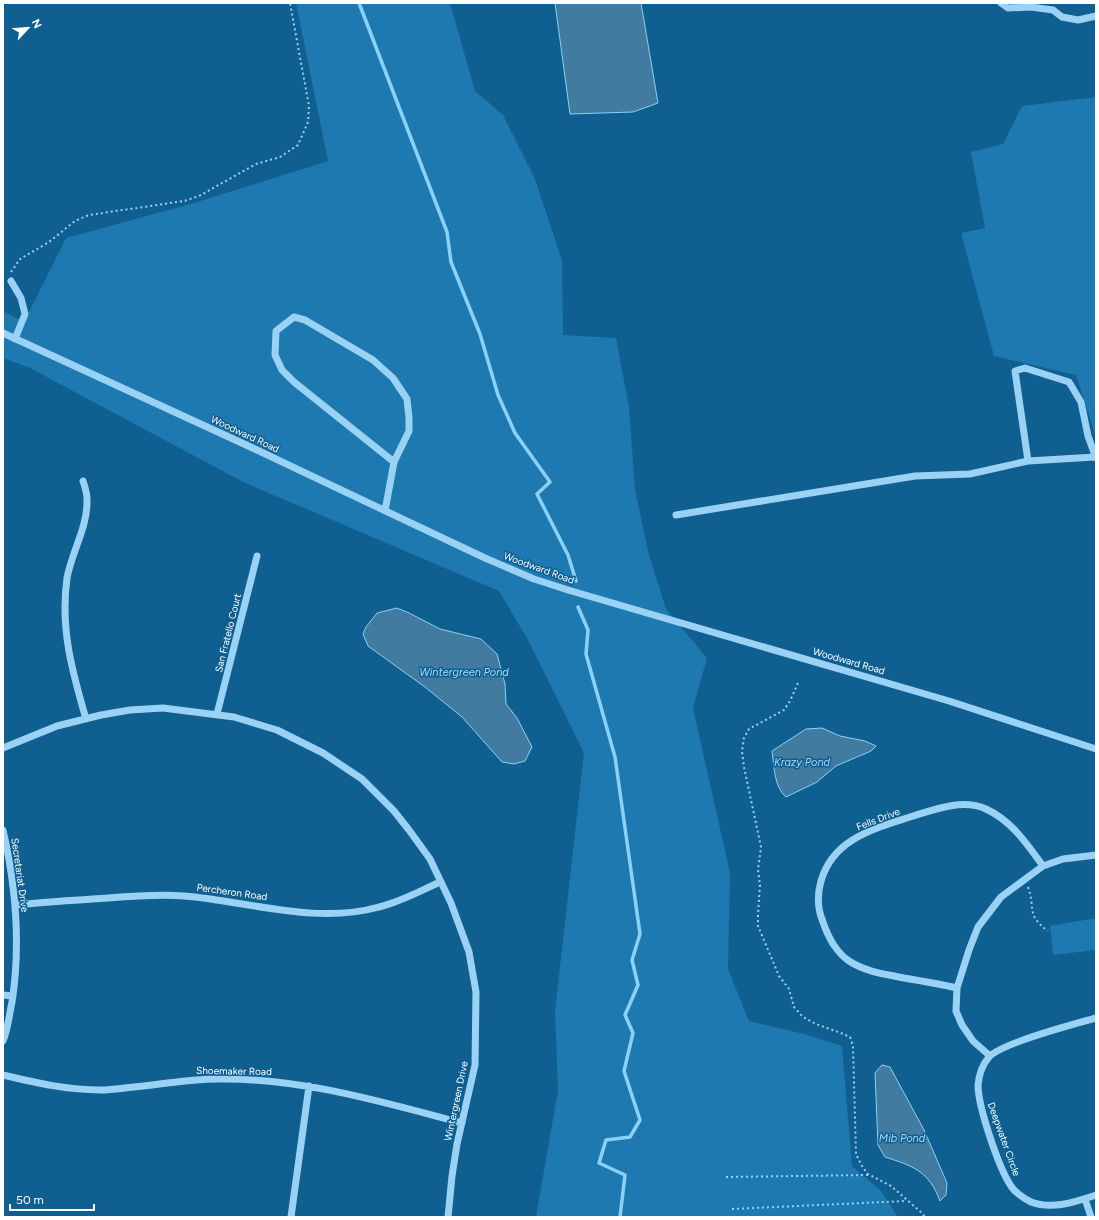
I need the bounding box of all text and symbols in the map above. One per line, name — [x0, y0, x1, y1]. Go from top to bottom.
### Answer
north arrow — [8, 8, 48, 48]
text: N — [29, 17, 44, 31]
street label: Woodward Road — [209, 412, 281, 456]
street label: Woodward Road — [502, 549, 576, 587]
street label: San Fratello Court — [212, 592, 244, 674]
street label: Woodward Road — [812, 645, 887, 678]
water label: Wintergreen Pond — [419, 666, 509, 679]
water label: Krazy Pond — [774, 756, 831, 769]
street label: Fells Drive — [854, 805, 902, 833]
street label: Secretariat Drive — [8, 837, 32, 914]
street label: Percheron Road — [196, 881, 268, 903]
street label: Wintergreen Drive — [441, 1059, 471, 1142]
street label: Shoemaker Road — [196, 1064, 272, 1078]
street label: Deepwater Circle — [985, 1100, 1024, 1178]
water label: Mib Pond — [879, 1132, 926, 1145]
scale bar — [10, 1186, 94, 1212]
text: 50 m — [16, 1193, 44, 1207]

